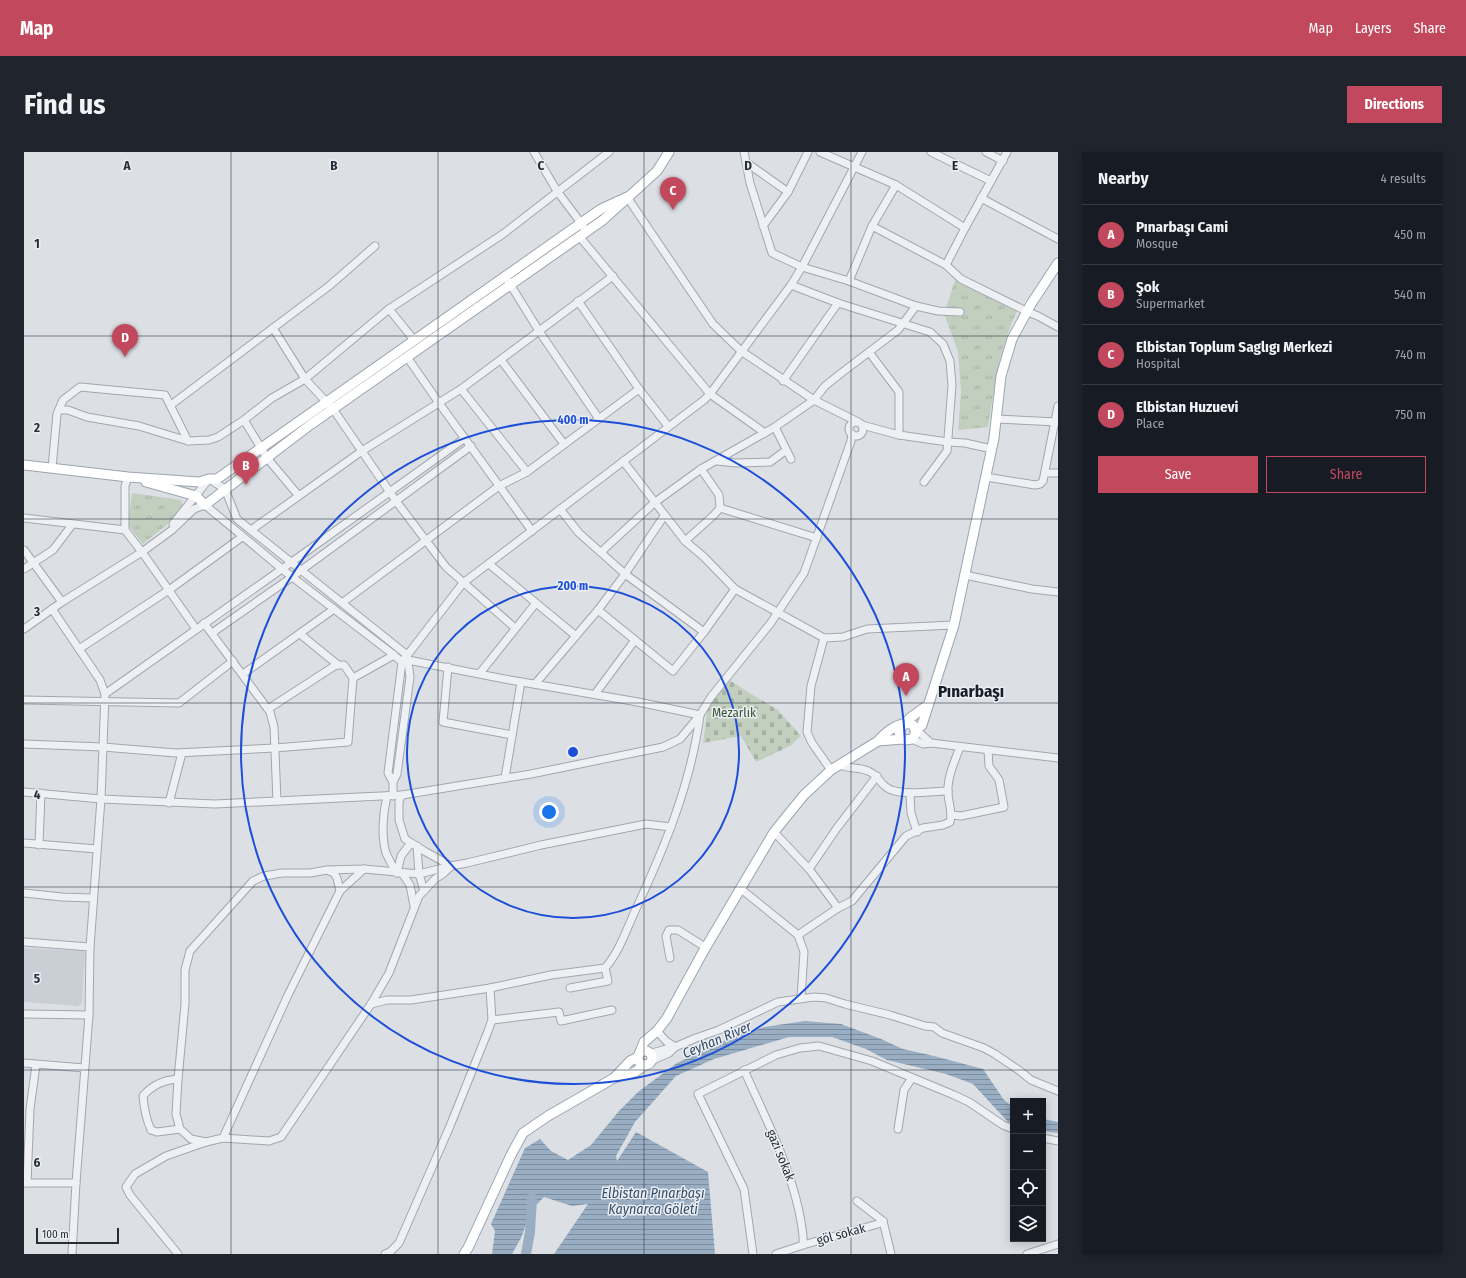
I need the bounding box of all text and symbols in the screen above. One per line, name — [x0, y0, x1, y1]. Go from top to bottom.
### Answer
text: Map — [20, 17, 53, 40]
text: Map — [1309, 20, 1333, 37]
text: Layers — [1355, 20, 1391, 37]
text: Share — [1413, 20, 1446, 37]
button: Directions — [1347, 86, 1442, 123]
text: Find us — [24, 88, 106, 121]
text: A — [122, 158, 131, 173]
text: B — [330, 158, 338, 173]
text: C — [538, 158, 545, 173]
text: D — [744, 158, 752, 173]
text: E — [952, 158, 958, 173]
text: Nearby — [1098, 168, 1149, 189]
text: 4 results — [1380, 171, 1426, 186]
pin: C — [660, 177, 686, 210]
text: Pınarbaşı Cami — [1136, 218, 1228, 236]
text: A — [1107, 227, 1115, 242]
text: 450 m — [1394, 227, 1426, 242]
text: 1 — [34, 236, 40, 251]
text: Mosque — [1136, 236, 1178, 251]
text: Şok — [1136, 278, 1159, 296]
text: B — [1107, 287, 1115, 302]
text: 540 m — [1394, 287, 1426, 302]
text: Supermarket — [1136, 296, 1205, 311]
pin: D — [112, 324, 138, 357]
text: Elbistan Toplum Saglıgı Merkezi — [1136, 338, 1332, 356]
text: C — [1108, 347, 1114, 362]
text: 740 m — [1395, 347, 1426, 362]
text: Hospital — [1136, 356, 1180, 371]
text: Elbistan Huzuevi — [1136, 398, 1238, 416]
text: D — [1107, 407, 1115, 422]
text: 750 m — [1395, 407, 1426, 422]
text: 400 m — [558, 413, 588, 427]
text: Place — [1136, 416, 1164, 431]
text: 2 — [33, 420, 40, 435]
pin: B — [233, 452, 259, 485]
button: Save — [1098, 456, 1258, 493]
button: Share — [1266, 456, 1426, 493]
text: 200 m — [557, 579, 588, 593]
text: 3 — [33, 604, 40, 619]
pin: A — [893, 663, 919, 696]
district label: Pınarbaşı — [938, 681, 1004, 702]
park label: Mezarlık — [712, 705, 757, 720]
centre of rings — [566, 745, 580, 759]
text: 4 — [34, 787, 41, 802]
your location — [539, 802, 559, 822]
text: 5 — [34, 971, 40, 986]
water label: Ceyhan River — [680, 1017, 755, 1062]
map controls — [1010, 1098, 1046, 1242]
button: + — [1010, 1098, 1046, 1134]
street label: gazi sokak — [764, 1127, 798, 1184]
button: − — [1010, 1134, 1046, 1170]
text: 6 — [34, 1155, 41, 1170]
button: locate — [1010, 1170, 1046, 1206]
water label: Elbistan Pınarbaşı Kaynarca Göleti — [601, 1185, 705, 1218]
button: layers — [1010, 1206, 1046, 1242]
street label: göl sokak — [815, 1220, 868, 1248]
scale bar — [36, 1226, 119, 1245]
text: 100 m — [42, 1228, 69, 1241]

